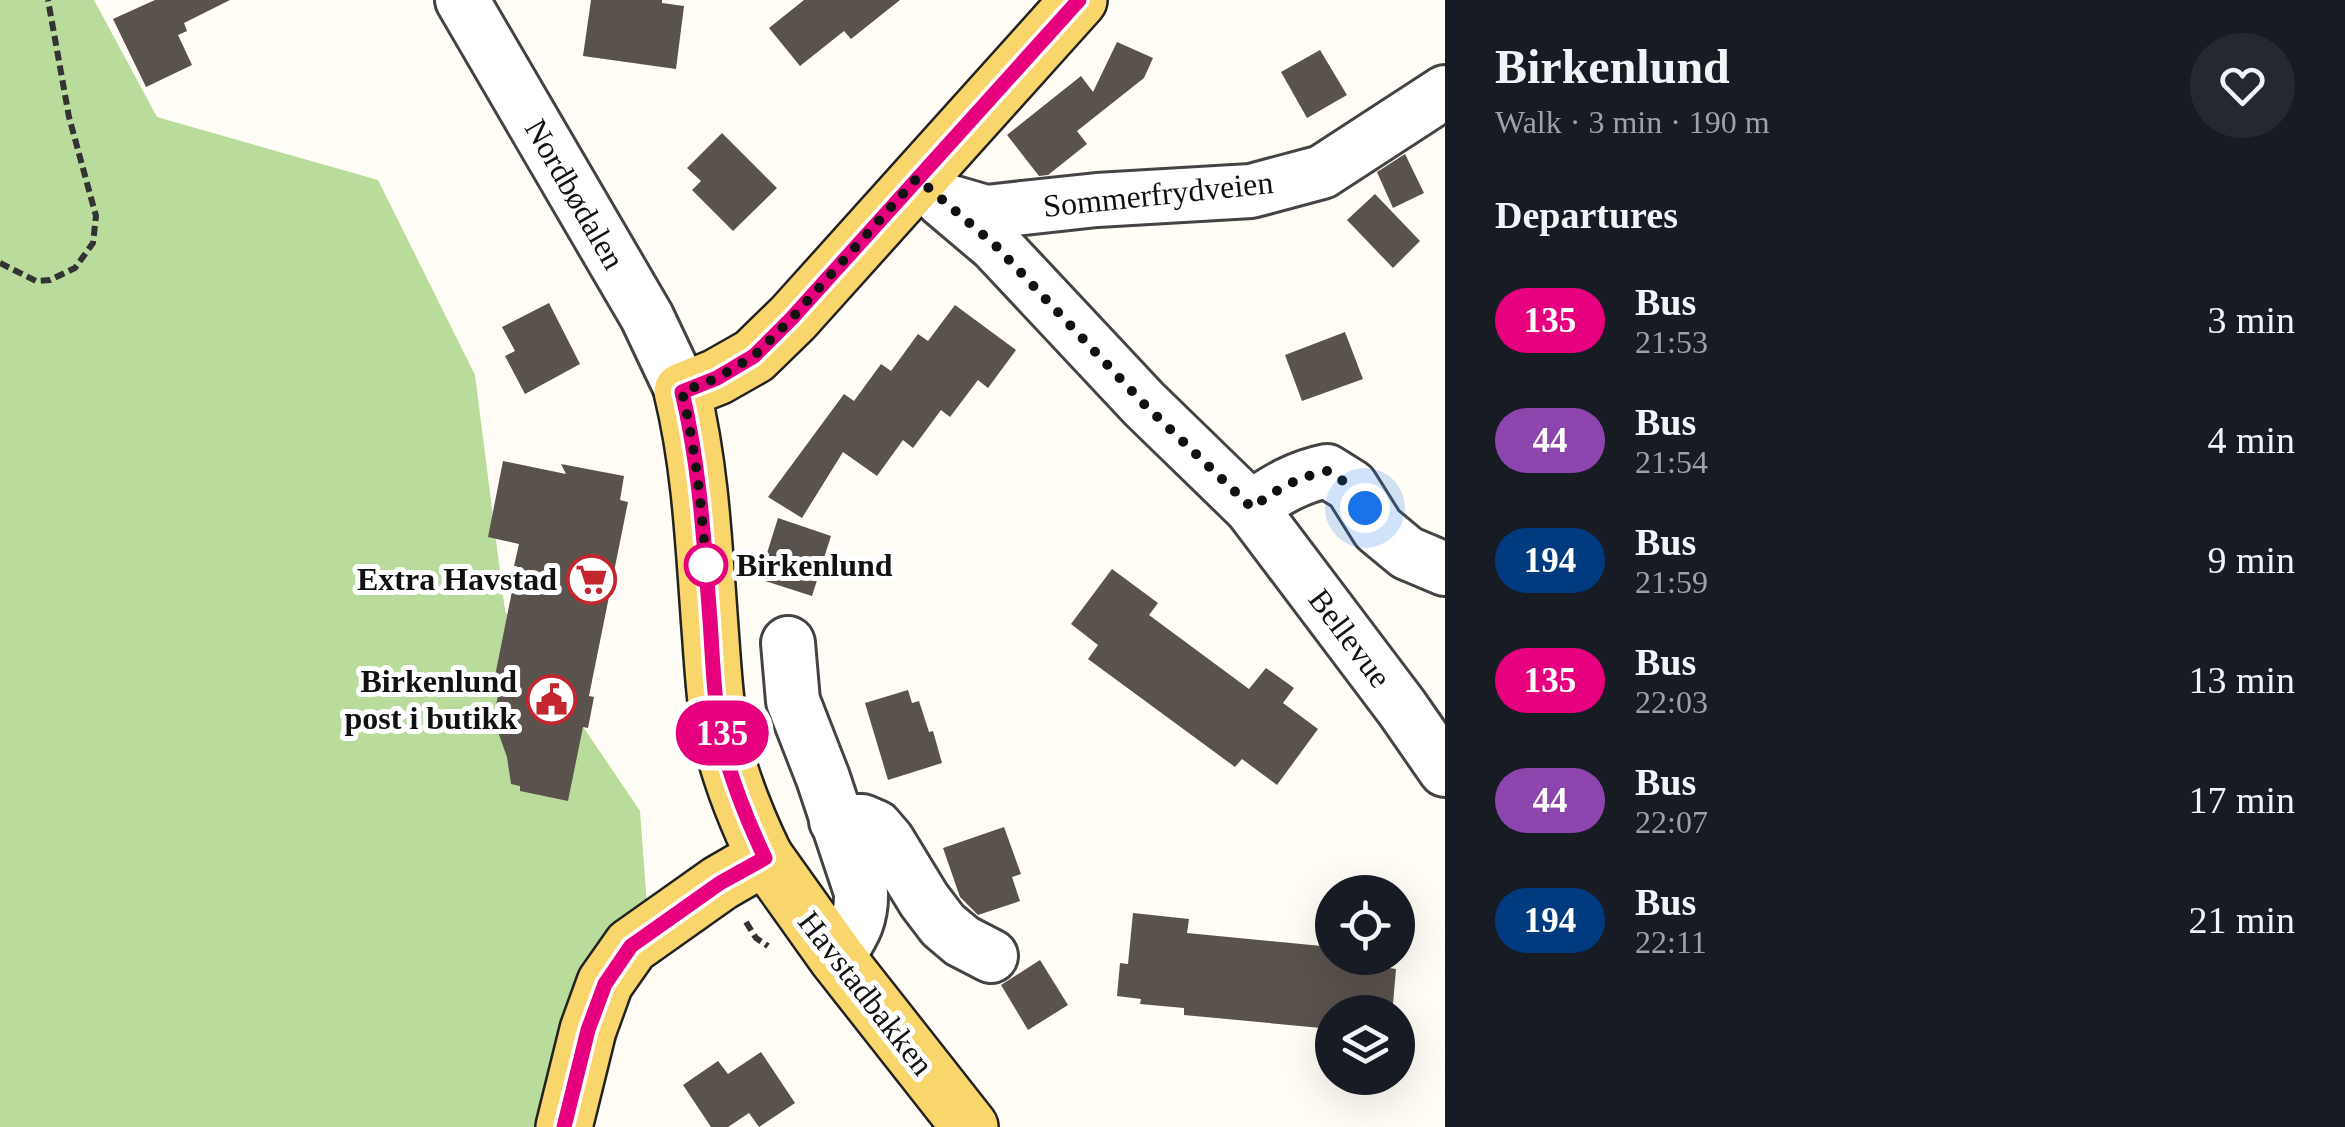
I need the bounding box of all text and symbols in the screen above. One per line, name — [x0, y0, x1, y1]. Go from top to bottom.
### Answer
button: heart — [2190, 33, 2295, 138]
text: Birkenlund — [1495, 40, 1730, 93]
text: Walk · 3 min · 190 m — [1495, 104, 1770, 140]
street label: Nordbødalen — [518, 113, 632, 275]
street label: Sommerfrydveien — [1041, 164, 1275, 224]
text: Departures — [1495, 194, 1678, 236]
text: Bus — [1635, 281, 1696, 323]
text: 3 min — [2207, 299, 2295, 341]
text: 135 — [1524, 301, 1576, 340]
text: 21:53 — [1635, 324, 1708, 360]
text: Bus — [1635, 401, 1696, 443]
text: 4 min — [2207, 419, 2295, 461]
text: 44 — [1533, 421, 1568, 460]
text: 21:54 — [1635, 444, 1708, 480]
your location — [1340, 483, 1390, 533]
text: Bus — [1635, 521, 1696, 563]
text: 9 min — [2207, 539, 2295, 581]
text: 194 — [1524, 541, 1576, 580]
marker: Birkenlund — [685, 544, 727, 586]
place label: Birkenlund — [736, 547, 893, 583]
supermarket icon: Extra Havstad — [566, 553, 618, 605]
place label: Extra Havstad — [357, 561, 557, 597]
text: 21:59 — [1635, 564, 1708, 600]
street label: Bellevue — [1301, 582, 1399, 694]
text: Bus — [1635, 641, 1696, 683]
text: 13 min — [2188, 659, 2295, 701]
text: 135 — [1524, 661, 1576, 700]
place label: Birkenlund post i butikk — [344, 663, 517, 736]
public building icon: Birkenlund post i butikk — [526, 673, 578, 725]
text: 22:03 — [1635, 684, 1708, 720]
line badge: 135 — [664, 700, 780, 766]
text: 135 — [696, 714, 748, 753]
text: Bus — [1635, 761, 1696, 803]
text: 17 min — [2188, 779, 2295, 821]
text: 44 — [1533, 781, 1568, 820]
text: 22:07 — [1635, 804, 1708, 840]
map controls — [1315, 875, 1415, 1095]
button: locate — [1315, 875, 1415, 975]
text: Bus — [1635, 881, 1696, 923]
text: 21 min — [2188, 899, 2295, 941]
text: 194 — [1524, 901, 1576, 940]
street label: Havstadbakken — [791, 904, 941, 1082]
text: 22:11 — [1635, 924, 1707, 960]
button: layers — [1315, 995, 1415, 1095]

